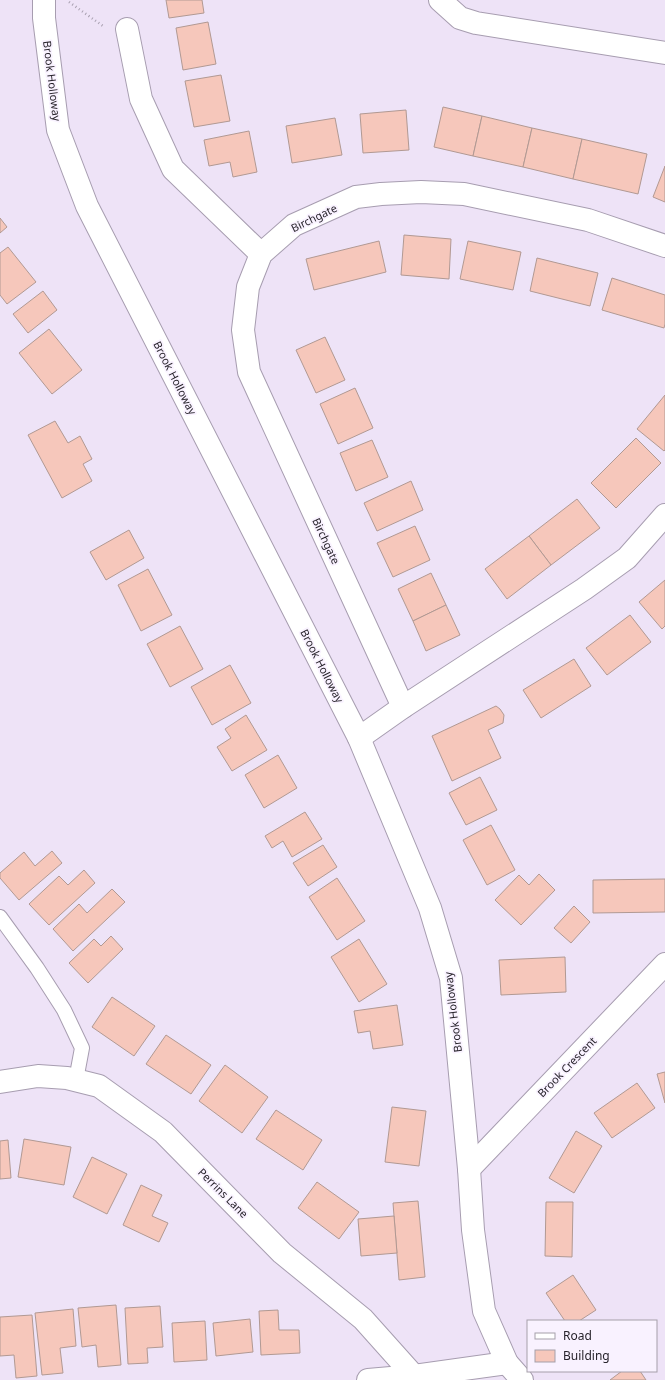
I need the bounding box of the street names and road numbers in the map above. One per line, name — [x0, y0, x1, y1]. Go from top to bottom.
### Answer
street label: Brook Holloway — [40, 40, 65, 122]
street label: Birchgate — [288, 200, 339, 235]
street label: Brook Holloway — [150, 338, 201, 418]
street label: Birchgate — [309, 515, 344, 566]
street label: Brook Holloway — [297, 626, 348, 706]
street label: Brook Holloway — [440, 971, 465, 1053]
street label: Brook Crescent — [534, 1033, 599, 1100]
street label: Perrins Lane — [195, 1164, 252, 1221]

